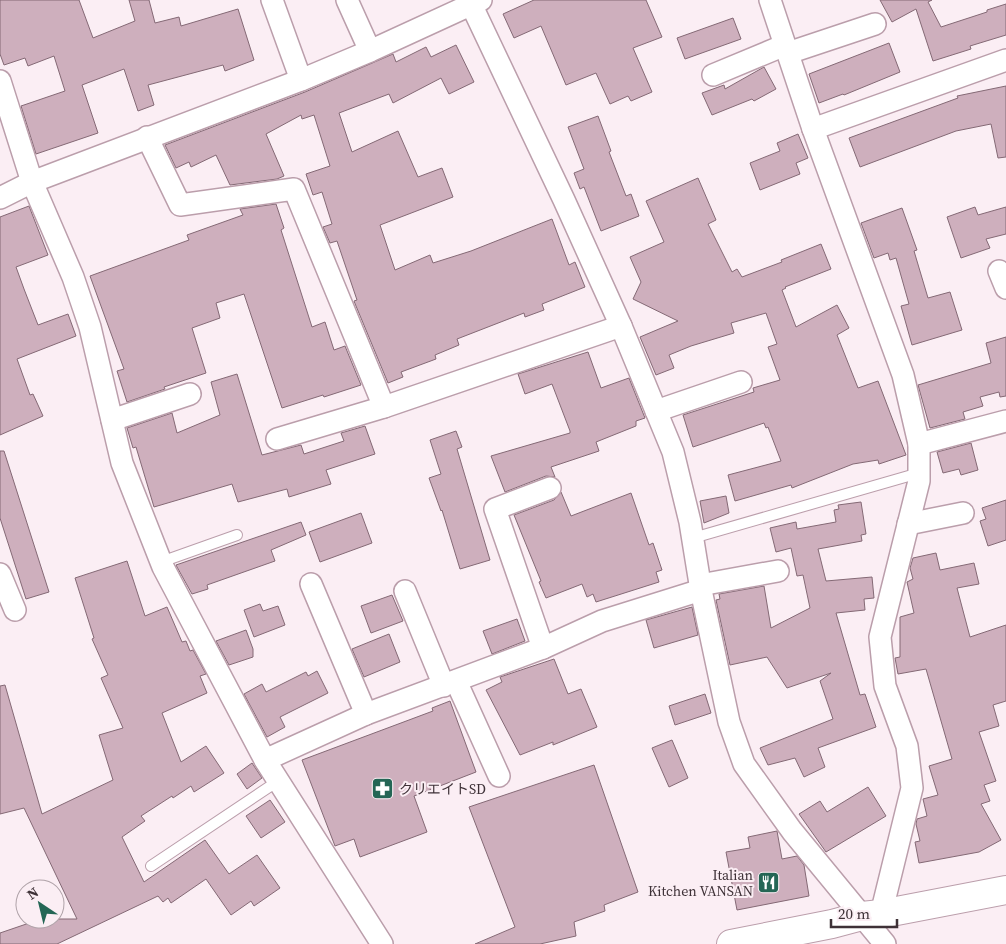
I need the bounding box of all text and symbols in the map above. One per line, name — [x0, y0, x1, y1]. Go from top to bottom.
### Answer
pharmacy icon: クリエイトSD — [371, 777, 395, 801]
place label: クリエイトSD — [399, 779, 486, 799]
place label: Italian Kitchen VANSAN — [648, 865, 754, 901]
restaurant icon: Italian Kitchen VANSAN — [757, 871, 781, 895]
north arrow — [15, 879, 65, 929]
text: N — [23, 882, 42, 904]
scale bar — [831, 896, 897, 928]
text: 20 m — [838, 903, 870, 924]

